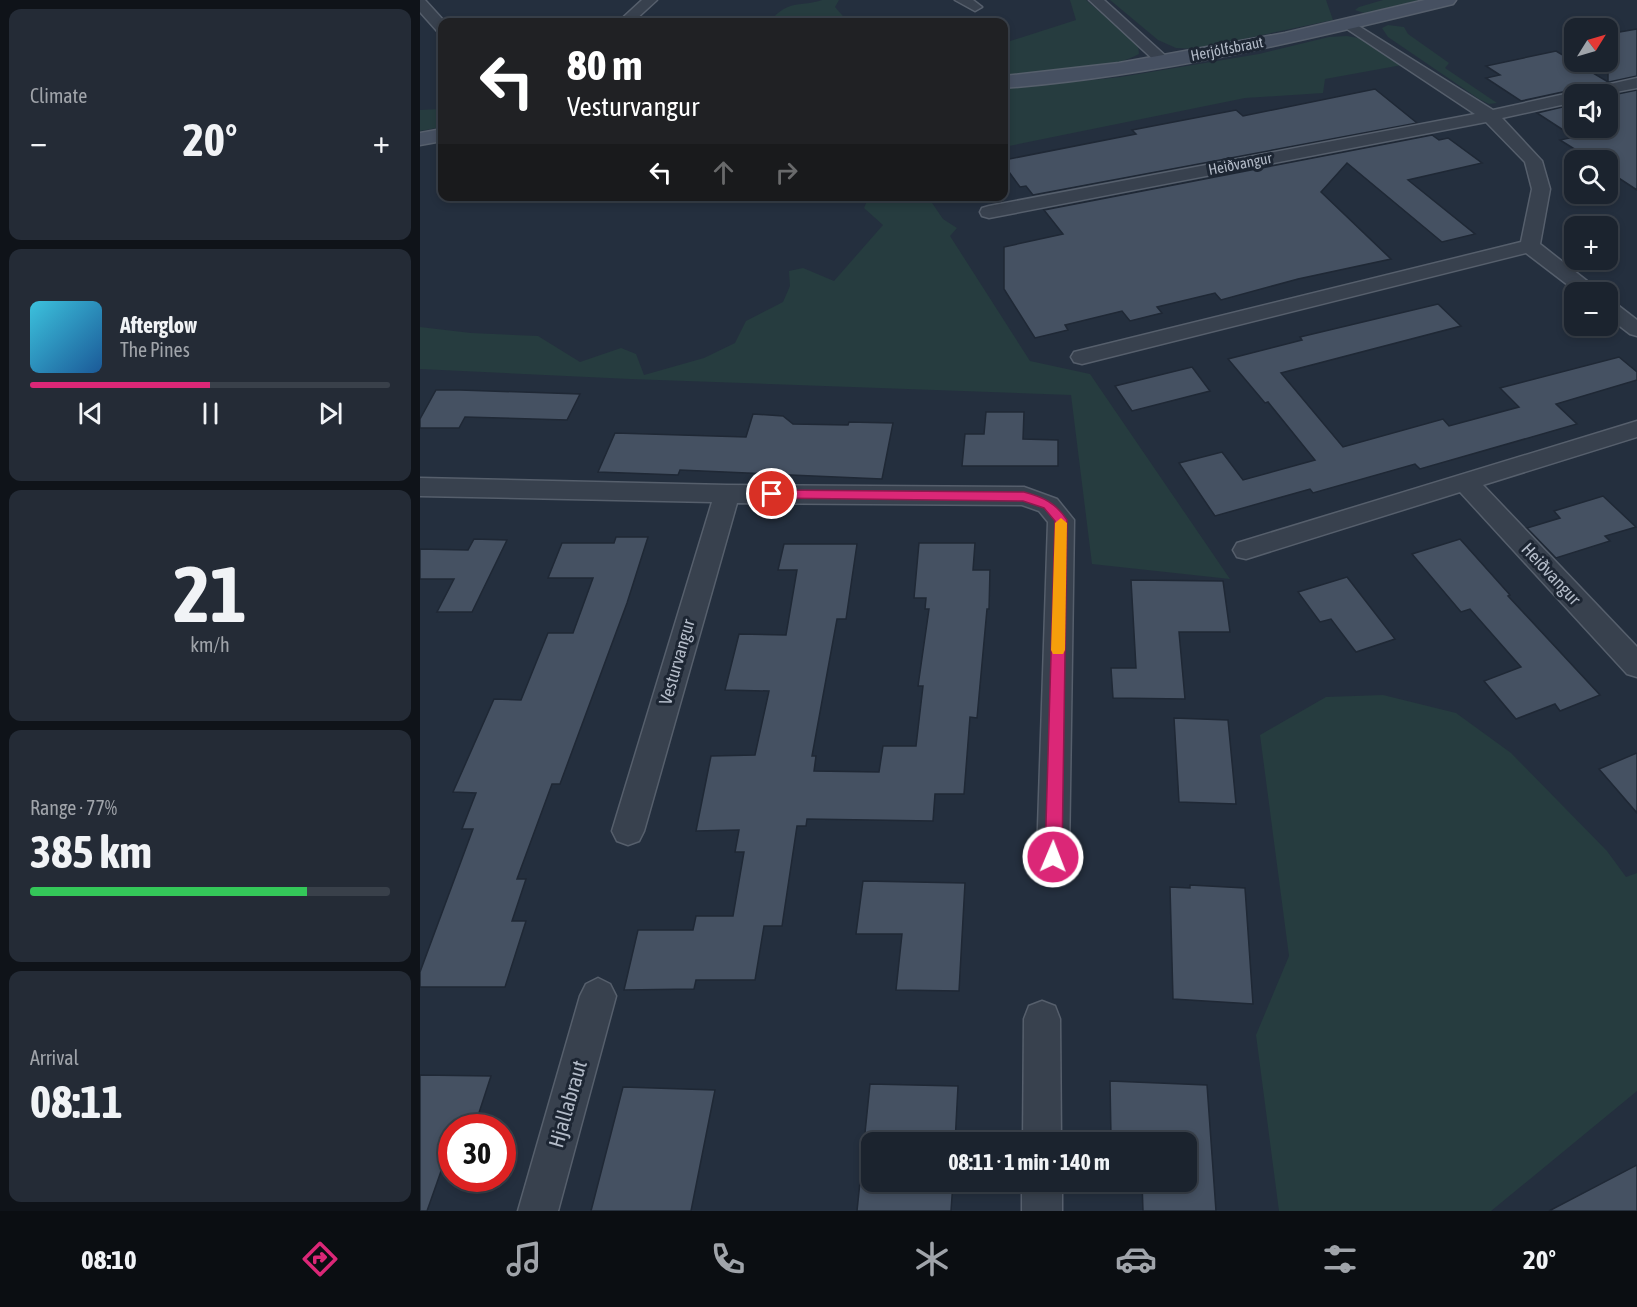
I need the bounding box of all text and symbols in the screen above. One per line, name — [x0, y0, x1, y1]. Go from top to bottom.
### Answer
north arrow — [1564, 18, 1618, 72]
map controls — [1564, 18, 1618, 336]
street label: Herjólfsbraut — [1189, 33, 1265, 64]
text: 80 m — [567, 41, 642, 89]
icon: left — [468, 42, 546, 120]
text: Climate — [30, 84, 87, 107]
button: sound — [1564, 84, 1618, 138]
text: Vesturvangur — [567, 91, 699, 122]
text: 20° — [183, 114, 237, 166]
text: − — [30, 122, 47, 160]
text: + — [373, 122, 390, 160]
street label: Heiðvangur — [1207, 149, 1274, 178]
button: search — [1564, 150, 1618, 204]
icon: left — [644, 156, 677, 189]
icon: ahead — [707, 156, 740, 189]
icon: right — [770, 156, 803, 189]
button: + — [1564, 216, 1618, 270]
button: − — [1564, 282, 1618, 336]
text: Afterglow — [120, 312, 197, 338]
text: The Pines — [120, 338, 190, 361]
icon: previous — [74, 397, 107, 430]
icon: pause — [194, 397, 227, 430]
icon: next — [314, 397, 347, 430]
pin — [746, 468, 797, 519]
icon: arrive — [755, 477, 788, 510]
street label: Heiðvangur — [1517, 538, 1586, 610]
text: 21 — [173, 549, 247, 639]
street label: Vesturvangur — [654, 616, 699, 707]
text: km/h — [190, 633, 230, 656]
text: Range · 77% — [30, 796, 117, 819]
position arrow — [1021, 825, 1085, 889]
text: 385 km — [30, 826, 152, 878]
text: Arrival — [30, 1046, 79, 1069]
street label: Hjallabraut — [543, 1057, 591, 1150]
text: 08:11 — [30, 1076, 123, 1128]
speed limit sign: 30 — [438, 1114, 516, 1192]
text: 08:11 · 1 min · 140 m — [948, 1149, 1110, 1175]
icon: directions — [299, 1238, 341, 1280]
icon: music — [503, 1238, 545, 1280]
icon: phone — [707, 1238, 749, 1280]
icon: climate — [911, 1238, 953, 1280]
icon: car — [1115, 1238, 1157, 1280]
icon: filters — [1319, 1238, 1361, 1280]
text: 08:10 — [81, 1244, 137, 1275]
text: 20° — [1523, 1244, 1556, 1275]

